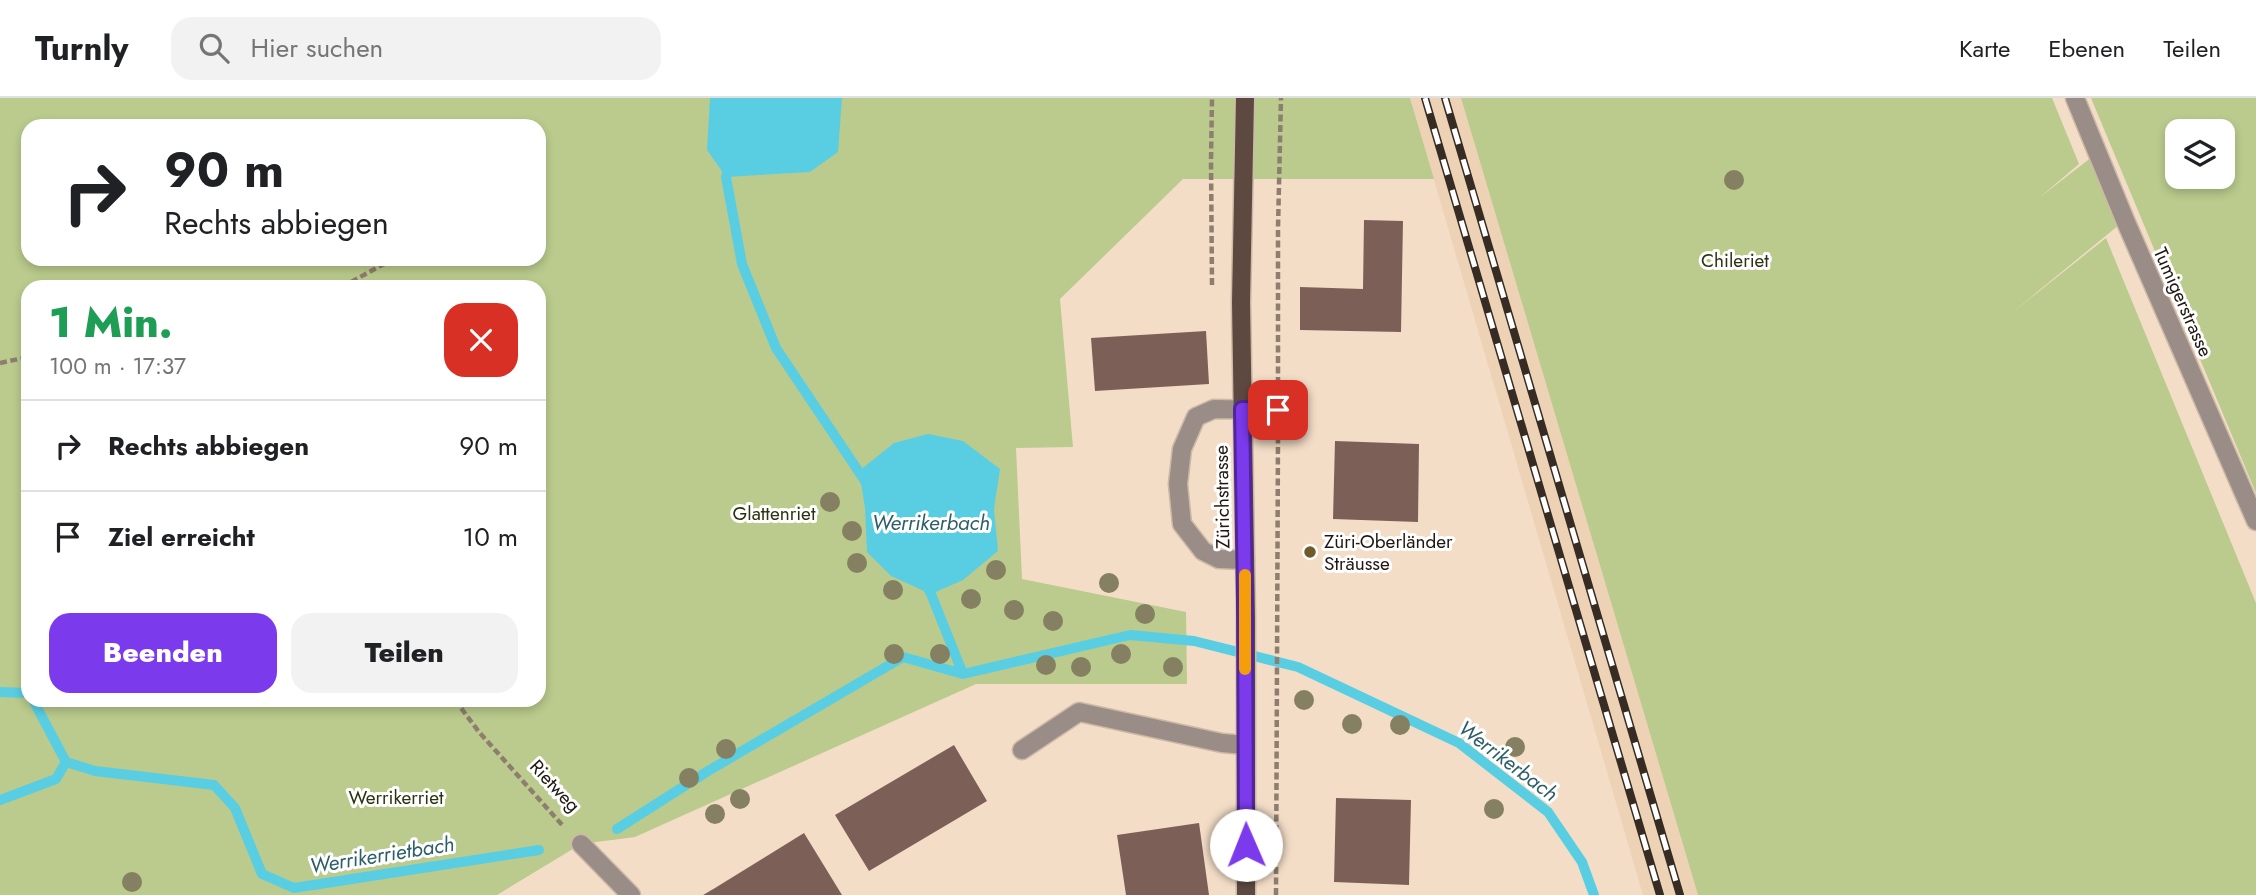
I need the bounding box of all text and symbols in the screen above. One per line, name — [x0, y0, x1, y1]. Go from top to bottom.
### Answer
search box — [171, 17, 661, 80]
text: Turnly — [35, 25, 129, 72]
icon: search — [195, 29, 233, 67]
text: Hier suchen — [251, 29, 383, 67]
text: Karte — [1959, 31, 2010, 66]
text: Ebenen — [2048, 31, 2125, 66]
text: Teilen — [2163, 31, 2221, 66]
map controls — [2165, 119, 2235, 189]
button: layers — [2165, 119, 2235, 189]
text: 90 m — [164, 135, 284, 205]
icon: right — [49, 147, 140, 238]
text: Rechts abbiegen — [164, 200, 389, 246]
street label: Tumigerstrasse — [2147, 243, 2219, 361]
park label: Chileriet — [1701, 247, 1769, 274]
text: 1 Min. — [49, 292, 173, 353]
button: close — [444, 303, 518, 377]
text: 100 m · 17:37 — [49, 349, 186, 383]
pin — [1248, 380, 1308, 440]
icon: arrive — [1259, 391, 1297, 429]
icon: right — [49, 427, 87, 465]
text: Rechts abbiegen — [108, 427, 309, 465]
text: 90 m — [459, 427, 518, 465]
street label: Zürichstrasse — [1208, 445, 1236, 549]
park label: Glattenriet — [733, 500, 816, 527]
water label: Werrikerbach — [872, 508, 990, 538]
icon: arrive — [49, 518, 87, 556]
text: Ziel erreicht — [108, 518, 255, 556]
text: 10 m — [463, 518, 518, 556]
place label: Züri-Oberländer Sträusse — [1324, 528, 1453, 577]
marker: Züri-Oberländer Sträusse — [1302, 544, 1318, 560]
button: Beenden — [49, 613, 277, 693]
button: Teilen — [291, 613, 518, 693]
water label: Werrikerbach — [1452, 713, 1564, 809]
street label: Rietweg — [524, 754, 586, 818]
park label: Werrikerriet — [348, 784, 444, 811]
position arrow — [1209, 808, 1283, 882]
water label: Werrikerrietbach — [308, 829, 456, 881]

